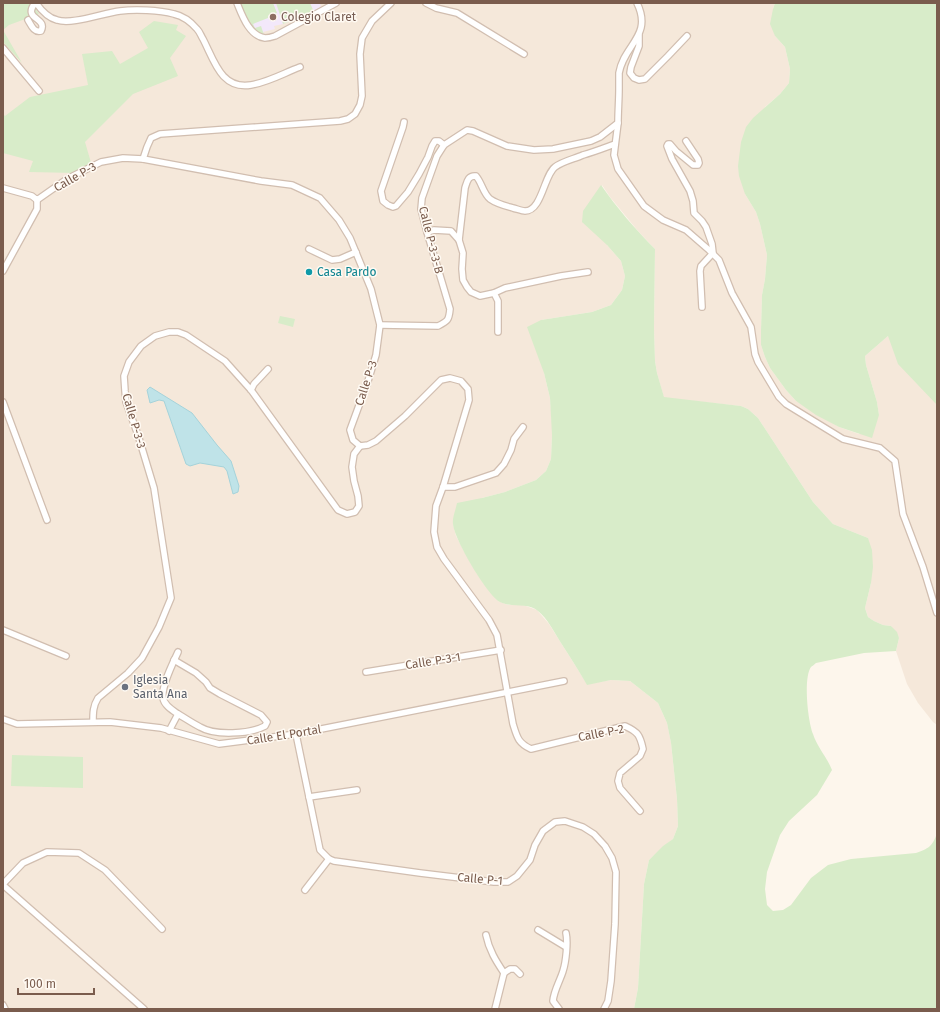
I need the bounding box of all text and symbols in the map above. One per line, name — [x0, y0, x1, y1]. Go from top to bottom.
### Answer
place label: Colegio Claret — [281, 10, 357, 24]
marker: Colegio Claret — [268, 12, 278, 22]
street label: Calle P-3 — [51, 159, 99, 195]
street label: Calle P-3-3-B — [416, 205, 446, 275]
place label: Casa Pardo — [317, 265, 377, 279]
marker: Casa Pardo — [304, 267, 314, 277]
street label: Calle P-3 — [352, 359, 380, 407]
street label: Calle P-3-3 — [119, 392, 149, 450]
street label: Calle P-3-1 — [404, 650, 462, 672]
place label: Iglesia Santa Ana — [133, 673, 188, 701]
marker: Iglesia Santa Ana — [120, 682, 130, 692]
street label: Calle El Portal — [246, 722, 323, 748]
street label: Calle P-2 — [577, 722, 625, 744]
street label: Calle P-1 — [457, 870, 503, 888]
scale bar — [18, 970, 94, 996]
text: 100 m — [24, 977, 56, 991]

